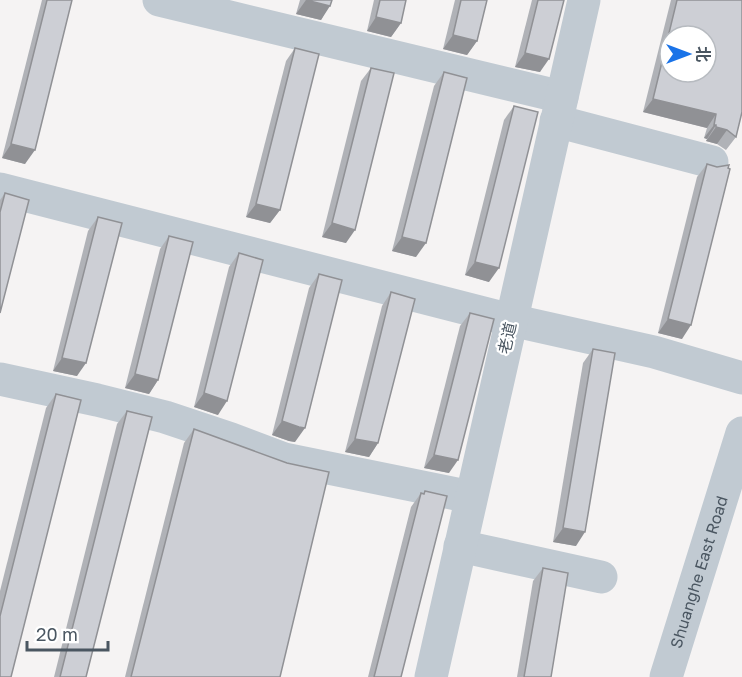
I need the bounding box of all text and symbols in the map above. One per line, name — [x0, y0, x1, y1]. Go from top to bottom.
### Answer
north arrow — [658, 24, 718, 84]
text: 北 — [693, 46, 713, 62]
street label: 老道 — [494, 320, 520, 356]
street label: Shuanghe East Road — [666, 493, 732, 651]
scale bar — [27, 614, 108, 652]
text: 20 m — [36, 623, 78, 645]

